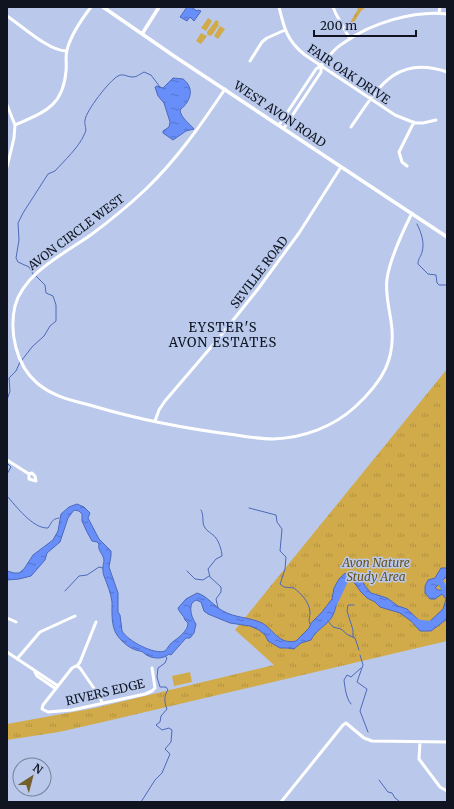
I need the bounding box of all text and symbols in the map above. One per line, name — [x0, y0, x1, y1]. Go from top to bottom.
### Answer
scale bar — [314, 12, 416, 38]
text: 200 m — [320, 18, 357, 33]
street label: FAIR OAK DRIVE — [305, 41, 393, 107]
street label: WEST AVON ROAD — [230, 77, 329, 150]
street label: AVON CIRCLE WEST — [24, 190, 128, 274]
street label: SEVILLE ROAD — [227, 233, 291, 311]
district label: EYSTER'S AVON ESTATES — [168, 319, 277, 351]
park label: Avon Nature Study Area — [341, 555, 410, 584]
street label: RIVERS EDGE — [64, 676, 146, 708]
north arrow — [12, 757, 52, 797]
text: N — [30, 761, 46, 777]

